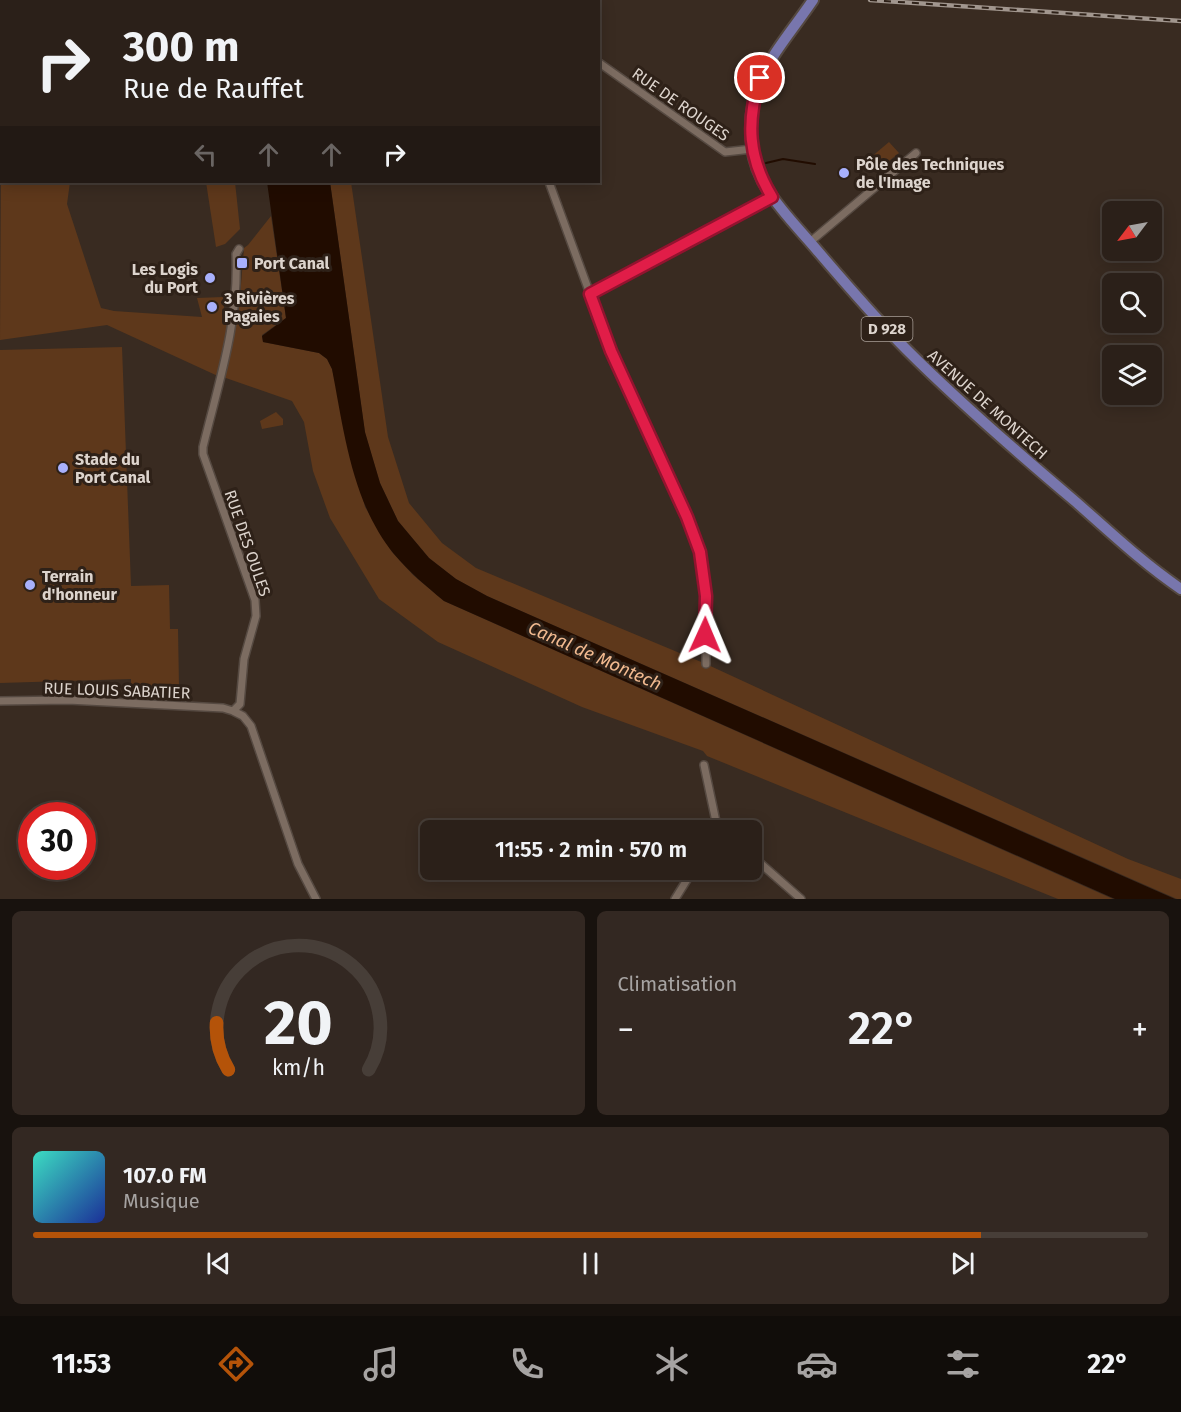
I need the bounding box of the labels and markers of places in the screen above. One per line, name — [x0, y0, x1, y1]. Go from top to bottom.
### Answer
pin — [734, 52, 785, 103]
place label: Pôle des Techniques de l'Image — [856, 155, 1005, 192]
marker: Pôle des Techniques de l'Image — [837, 166, 851, 180]
place label: Port Canal — [254, 254, 329, 273]
marker: Port Canal — [235, 256, 249, 270]
place label: Les Logis du Port — [132, 260, 199, 297]
marker: Les Logis du Port — [203, 271, 217, 285]
place label: 3 Rivières Pagaies — [223, 289, 295, 326]
marker: 3 Rivières Pagaies — [205, 300, 219, 314]
place label: Stade du Port Canal — [75, 450, 150, 487]
marker: Stade du Port Canal — [56, 461, 70, 475]
place label: Terrain d'honneur — [42, 567, 117, 604]
marker: Terrain d'honneur — [23, 578, 37, 592]

